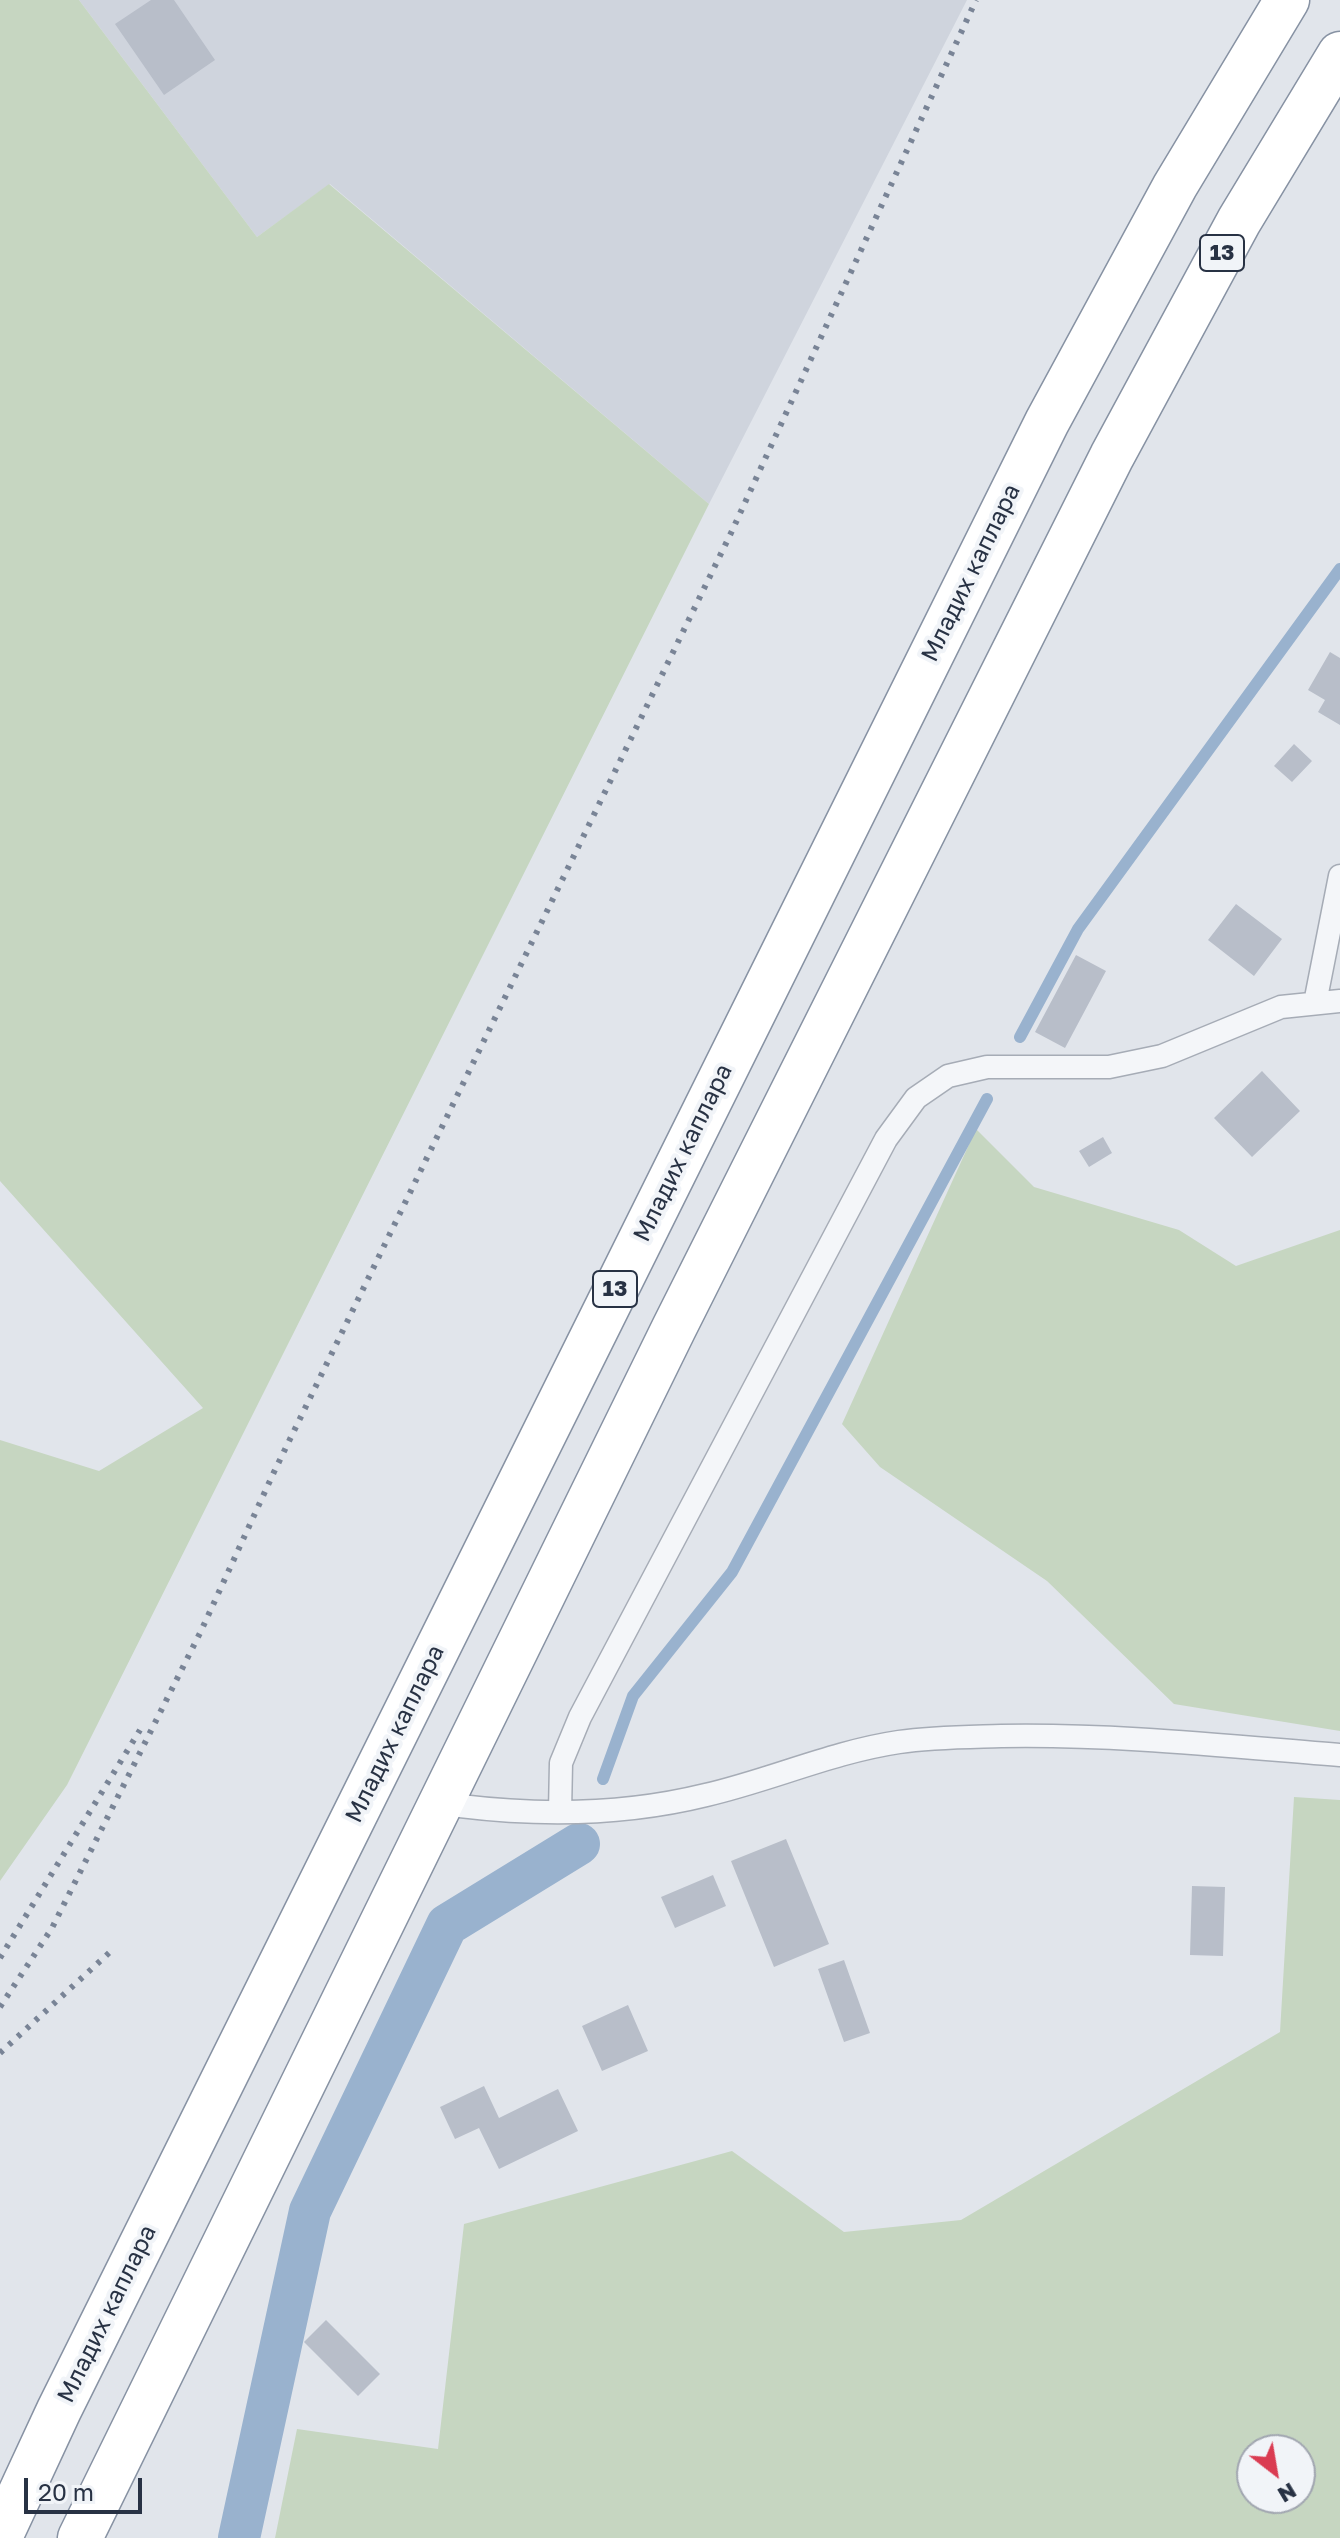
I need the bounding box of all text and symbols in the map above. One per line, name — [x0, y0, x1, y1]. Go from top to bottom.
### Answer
road number: 13 — [1200, 235, 1244, 271]
street label: Младих каплара — [916, 479, 1026, 667]
street label: Младих каплара — [628, 1059, 738, 1247]
road number: 13 — [593, 1271, 637, 1307]
street label: Младих каплара — [340, 1640, 450, 1828]
street label: Младих каплара — [52, 2220, 162, 2408]
north arrow — [1236, 2434, 1316, 2514]
scale bar — [28, 2462, 146, 2512]
text: 20 m — [38, 2477, 94, 2506]
text: N — [1273, 2477, 1302, 2509]

